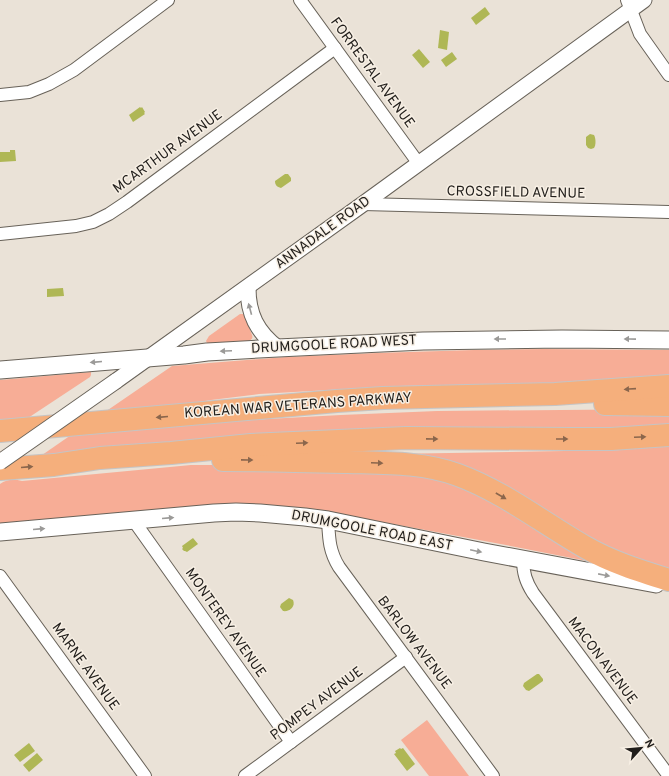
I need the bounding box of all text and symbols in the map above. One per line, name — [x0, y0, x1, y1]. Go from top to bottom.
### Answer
street label: FORRESTAL AVENUE — [326, 14, 418, 132]
street label: MCARTHUR AVENUE — [110, 107, 226, 197]
street label: CROSSFIELD AVENUE — [446, 183, 586, 203]
street label: ANNADALE ROAD — [272, 193, 374, 273]
one-way arrow — [247, 302, 253, 315]
street label: DRUMGOOLE ROAD WEST — [251, 332, 417, 358]
one-way arrow — [493, 336, 506, 342]
one-way arrow — [623, 336, 636, 342]
one-way arrow — [219, 348, 232, 354]
one-way arrow — [90, 359, 102, 365]
one-way arrow — [624, 385, 636, 392]
street label: KOREAN WAR VETERANS PARKWAY — [184, 390, 412, 422]
one-way arrow — [156, 413, 168, 420]
one-way arrow — [634, 434, 647, 440]
one-way arrow — [426, 435, 438, 442]
one-way arrow — [556, 436, 569, 442]
one-way arrow — [296, 439, 308, 446]
one-way arrow — [241, 457, 254, 463]
one-way arrow — [371, 460, 384, 466]
one-way arrow — [21, 464, 33, 470]
one-way arrow — [495, 492, 507, 499]
street label: DRUMGOOLE ROAD EAST — [290, 507, 454, 555]
one-way arrow — [162, 514, 174, 521]
one-way arrow — [33, 525, 45, 532]
one-way arrow — [470, 548, 482, 554]
street label: MONTEREY AVENUE — [181, 565, 269, 681]
one-way arrow — [597, 572, 610, 578]
street label: BARLOW AVENUE — [373, 593, 455, 693]
street label: MACON AVENUE — [564, 614, 640, 708]
street label: MARNE AVENUE — [48, 620, 122, 714]
street label: POMPEY AVENUE — [267, 664, 367, 744]
north arrow — [621, 728, 661, 768]
text: N — [641, 737, 657, 751]

